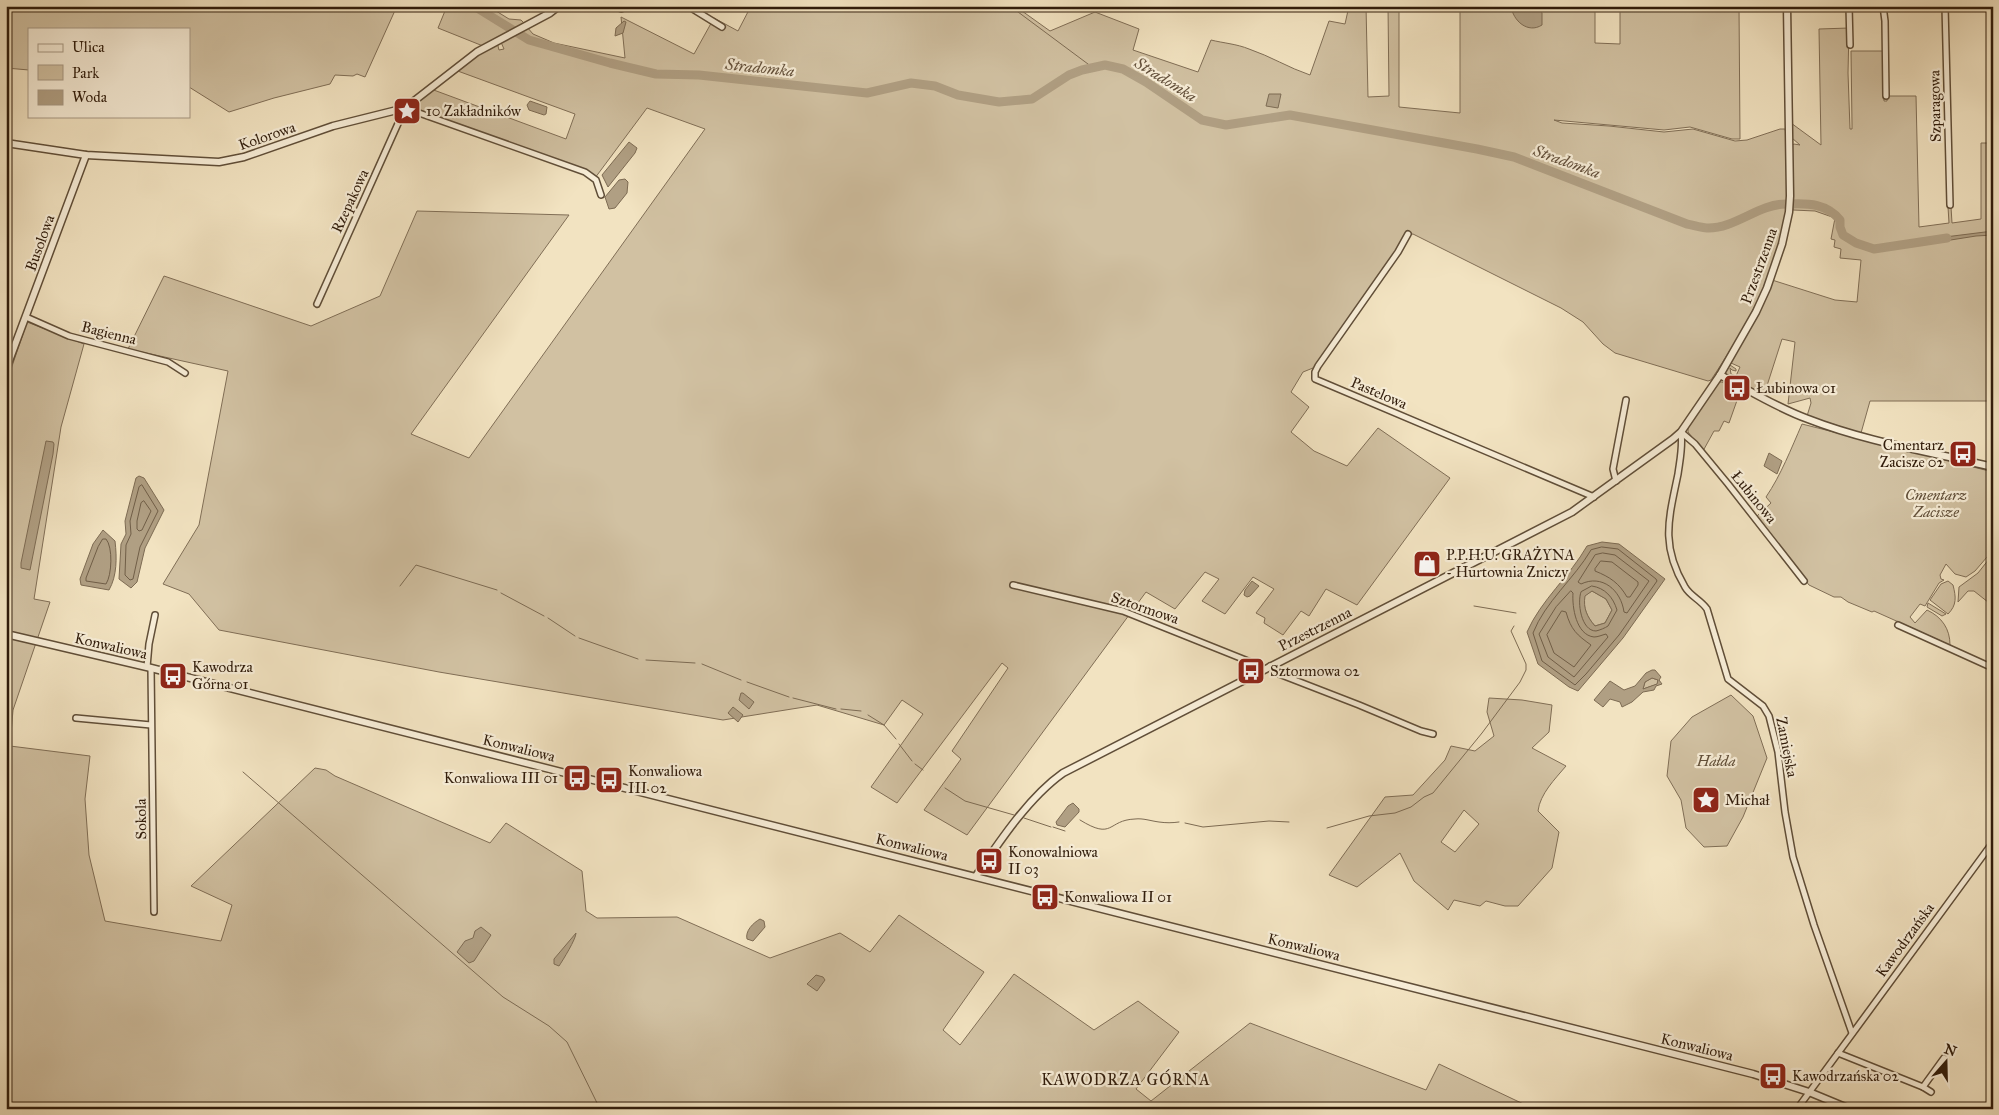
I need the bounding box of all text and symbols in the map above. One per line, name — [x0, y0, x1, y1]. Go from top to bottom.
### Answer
legend — [28, 28, 190, 118]
text: Ulica — [72, 38, 105, 56]
water label: Stradomka — [1130, 52, 1201, 106]
water label: Stradomka — [723, 54, 796, 81]
text: Park — [72, 64, 99, 82]
street label: Szparagowa — [1925, 69, 1945, 142]
text: Woda — [72, 88, 108, 106]
place icon: 10 Zakładników — [392, 96, 422, 126]
place label: 10 Zakładników — [426, 102, 521, 120]
street label: Kolorowa — [236, 118, 298, 154]
water label: Stradomka — [1530, 140, 1603, 182]
street label: Rzepakowa — [327, 166, 373, 236]
street label: Busolowa — [22, 212, 59, 274]
street label: Przestrzenna — [1737, 225, 1781, 306]
street label: Bagienna — [80, 317, 139, 349]
street label: Pastelowa — [1348, 373, 1410, 413]
bus stop icon: Łubinowa 01 — [1722, 373, 1752, 403]
place label: Łubinowa 01 — [1756, 379, 1836, 397]
place label: Cmentarz Zacisze 02 — [1880, 436, 1945, 471]
bus stop icon: Cmentarz Zacisze 02 — [1948, 439, 1978, 469]
street label: Łubinowa — [1727, 467, 1781, 527]
park label: Cmentarz Zacisze — [1905, 486, 1967, 521]
place label: P.P.H.U. GRAŻYNA - Hurtownia Zniczy — [1446, 546, 1575, 581]
shop icon: P.P.H.U. GRAŻYNA - Hurtownia Zniczy — [1412, 549, 1442, 579]
street label: Sztormowa — [1109, 588, 1182, 628]
street label: Przestrzenna — [1276, 603, 1355, 655]
street label: Konwaliowa — [73, 629, 150, 663]
bus stop icon: Sztormowa 02 — [1236, 656, 1266, 686]
place label: Kawodrza Górna 01 — [192, 658, 253, 693]
bus stop icon: Kawodrza Górna 01 — [158, 661, 188, 691]
place label: Sztormowa 02 — [1270, 662, 1360, 680]
street label: Zamiejska — [1772, 715, 1802, 779]
street label: Konwaliowa — [481, 730, 558, 766]
park label: Hałda — [1695, 752, 1736, 770]
place label: Konwaliowa III 02 — [628, 762, 703, 797]
bus stop icon: Konwaliowa III 01 — [562, 763, 592, 793]
bus stop icon: Konwaliowa III 02 — [594, 765, 624, 795]
place label: Konwaliowa III 01 — [444, 769, 558, 787]
place icon: Michał — [1691, 785, 1721, 815]
place label: Michał — [1725, 791, 1771, 809]
street label: Sokola — [132, 798, 150, 840]
street label: Konwaliowa — [874, 829, 951, 865]
place label: Konowalniowa II 03 — [1008, 843, 1099, 878]
bus stop icon: Konowalniowa II 03 — [974, 846, 1004, 876]
bus stop icon: Konwaliowa II 01 — [1030, 882, 1060, 912]
place label: Konwaliowa II 01 — [1064, 888, 1172, 906]
street label: Kawodrzańska — [1872, 899, 1938, 981]
street label: Konwaliowa — [1266, 929, 1343, 965]
street label: Konwaliowa — [1659, 1029, 1736, 1065]
north arrow — [1922, 1038, 1972, 1088]
text: N — [1942, 1040, 1959, 1060]
bus stop icon: Kawodrzańska 02 — [1758, 1061, 1788, 1091]
place label: Kawodrzańska 02 — [1792, 1067, 1900, 1085]
district label: KAWODRZA GÓRNA — [1041, 1068, 1211, 1089]

